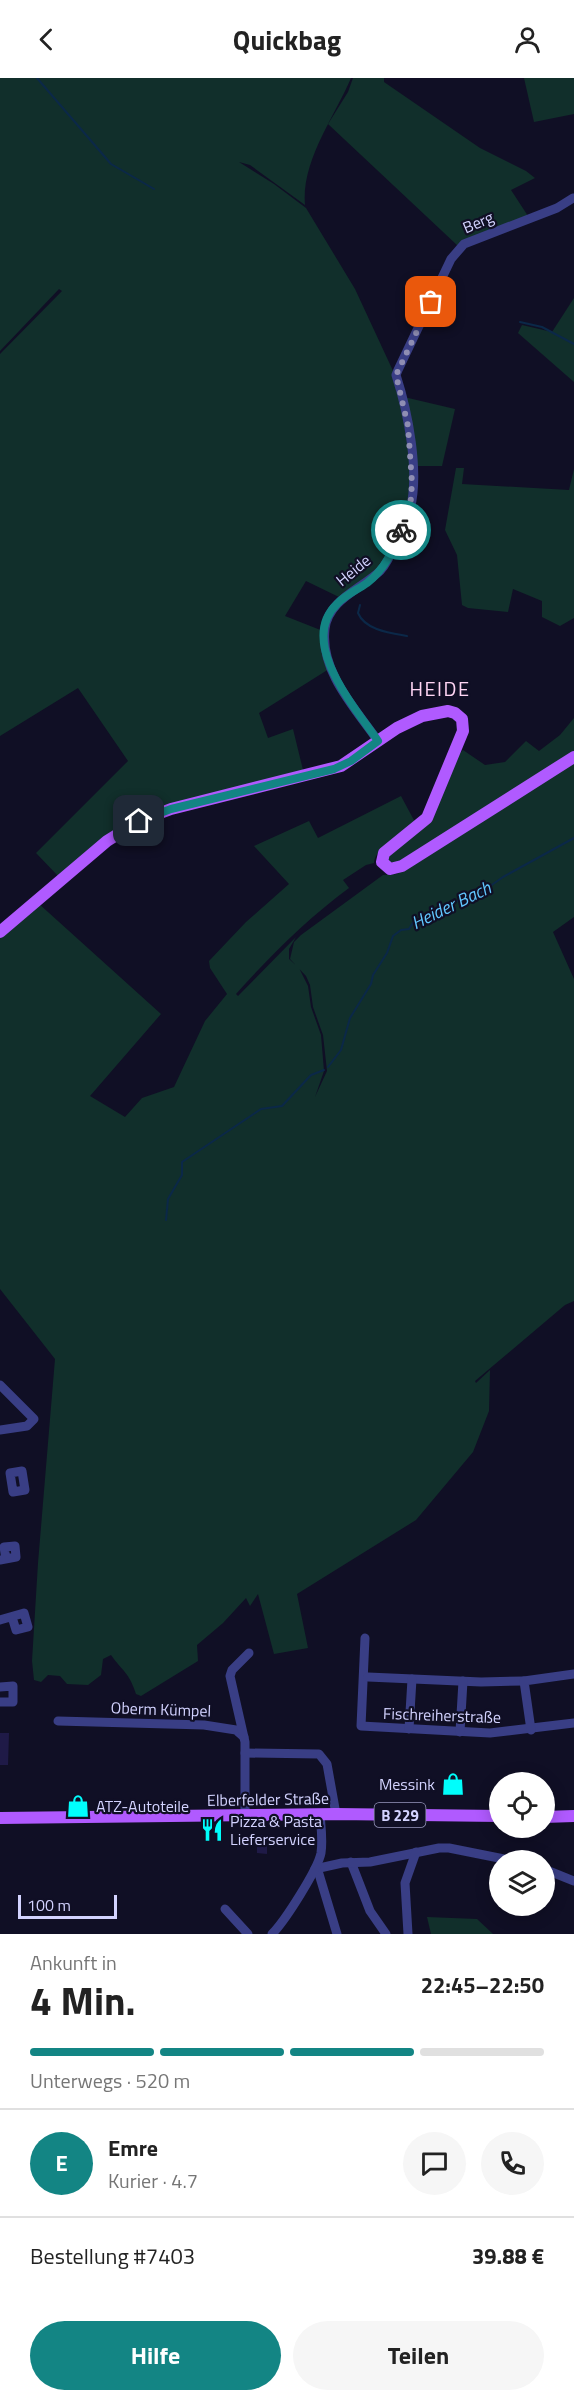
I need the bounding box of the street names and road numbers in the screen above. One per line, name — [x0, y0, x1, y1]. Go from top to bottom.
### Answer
street label: Berg — [459, 205, 497, 239]
street label: Heide — [330, 548, 376, 592]
street label: Oberm Kümpel — [110, 1695, 212, 1723]
street label: Fischreiherstraße — [383, 1701, 501, 1729]
street label: Elberfelder Straße — [207, 1786, 329, 1812]
road number: B 229 — [374, 1803, 426, 1827]

